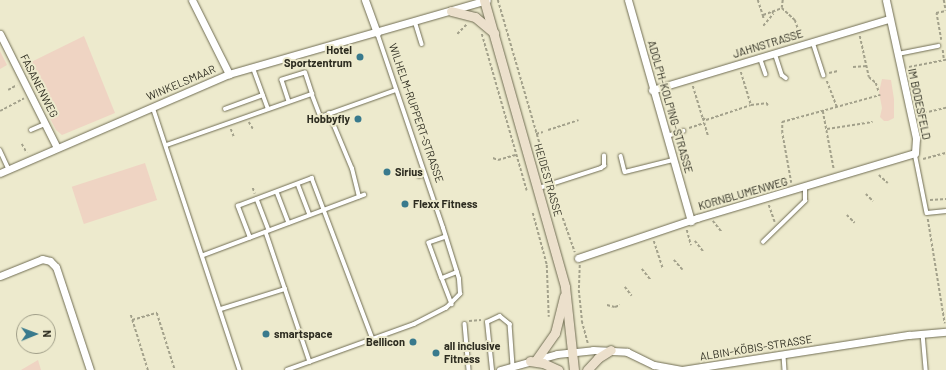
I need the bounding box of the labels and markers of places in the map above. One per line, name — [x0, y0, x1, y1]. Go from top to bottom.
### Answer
place label: Hotel Sportzentrum — [284, 44, 352, 70]
marker: Hotel Sportzentrum — [355, 52, 365, 62]
place label: Hobbyfly — [307, 112, 350, 126]
marker: Hobbyfly — [353, 114, 363, 124]
place label: Sirius — [395, 165, 423, 179]
marker: Sirius — [382, 167, 392, 177]
place label: Flexx Fitness — [413, 197, 478, 211]
marker: Flexx Fitness — [400, 199, 410, 209]
place label: smartspace — [274, 327, 332, 341]
marker: smartspace — [261, 329, 271, 339]
place label: Bellicon — [366, 335, 405, 349]
marker: Bellicon — [408, 337, 418, 347]
place label: all inclusive Fitness — [444, 340, 500, 366]
marker: all inclusive Fitness — [431, 348, 441, 358]

